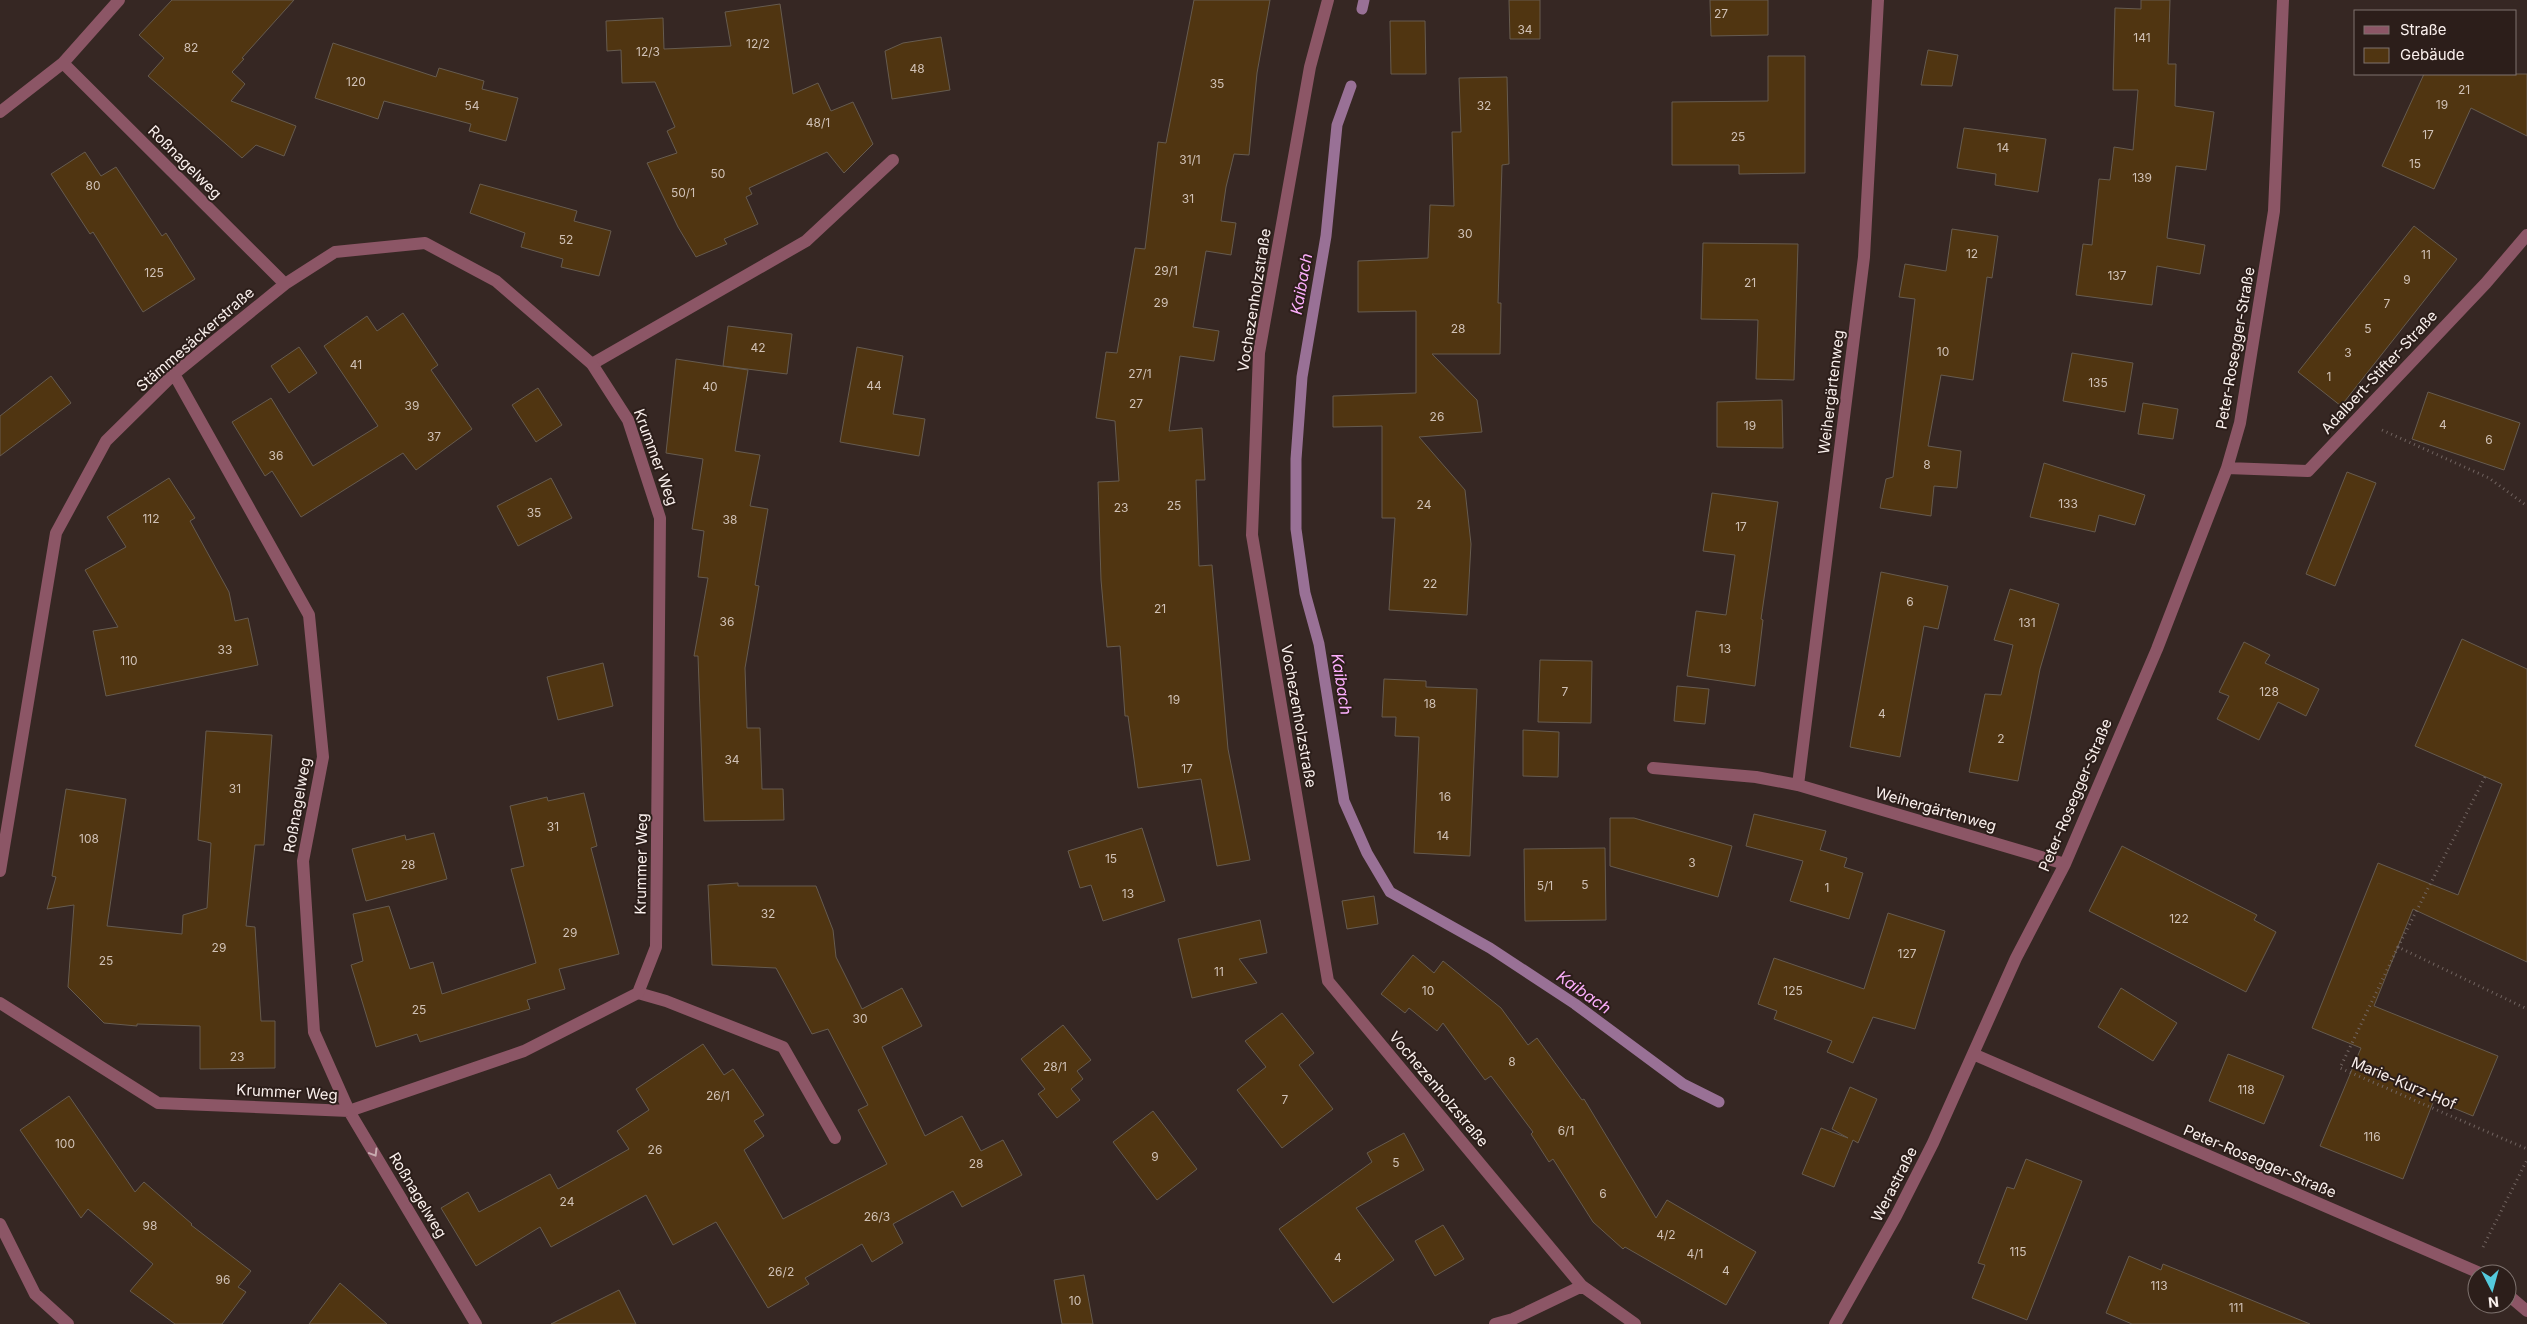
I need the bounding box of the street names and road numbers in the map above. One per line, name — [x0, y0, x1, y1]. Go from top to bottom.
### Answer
street label: Roßnagelweg — [144, 121, 226, 203]
street label: Vochezenholzstraße — [1233, 227, 1275, 373]
street label: Peter-Rosegger-Straße — [2211, 265, 2259, 431]
street label: Stämmesäckerstraße — [132, 283, 258, 395]
street label: Adalbert-Stifter-Straße — [2317, 306, 2441, 438]
street label: Weihergärtenweg — [1814, 329, 1848, 455]
street label: Krummer Weg — [630, 406, 682, 508]
street label: Vochezenholzstraße — [1277, 643, 1321, 789]
street label: Peter-Rosegger-Straße — [2034, 716, 2116, 874]
street label: Roßnagelweg — [279, 756, 315, 854]
street label: Weihergärtenweg — [1873, 783, 1999, 835]
street label: Krummer Weg — [631, 813, 651, 915]
street label: Vochezenholzstraße — [1385, 1027, 1493, 1151]
street label: Marie-Kurz-Hof — [2349, 1052, 2460, 1114]
street label: Krummer Weg — [236, 1080, 338, 1104]
street label: Peter-Rosegger-Straße — [2181, 1120, 2339, 1202]
street label: Werastraße — [1867, 1143, 1921, 1225]
street label: Roßnagelweg — [385, 1149, 451, 1241]

